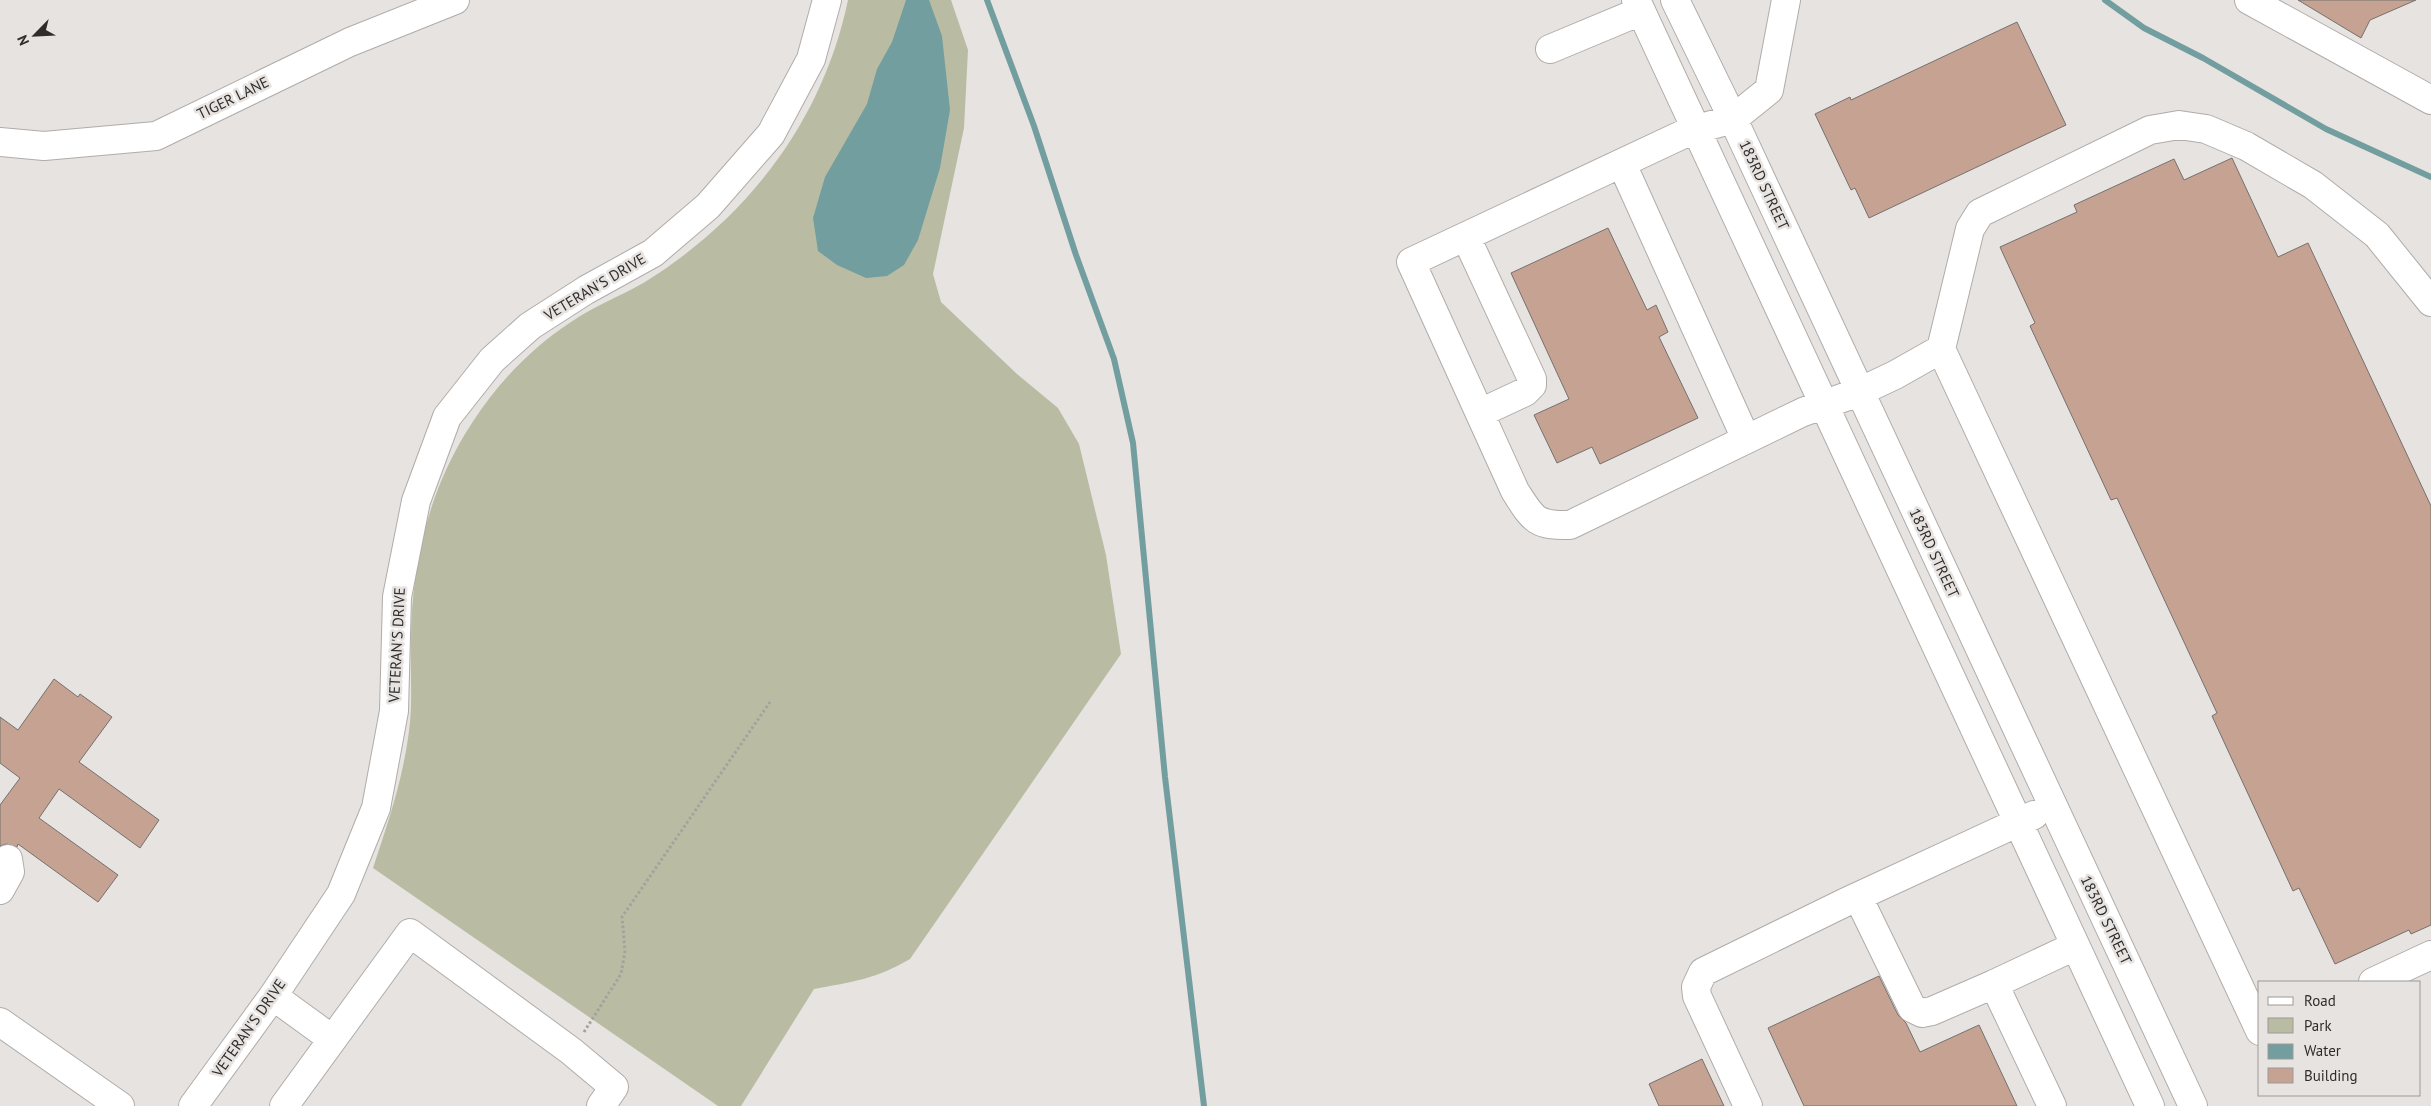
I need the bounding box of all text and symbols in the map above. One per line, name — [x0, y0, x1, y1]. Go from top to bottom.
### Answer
north arrow — [10, 10, 60, 60]
text: N — [13, 32, 33, 48]
street label: TIGER LANE — [194, 72, 272, 123]
street label: 183RD STREET — [1735, 137, 1794, 233]
street label: VETERAN'S DRIVE — [540, 249, 649, 325]
street label: 183RD STREET — [1905, 505, 1964, 601]
street label: VETERAN'S DRIVE — [384, 587, 409, 704]
street label: 183RD STREET — [2077, 872, 2137, 968]
street label: VETERAN'S DRIVE — [207, 975, 289, 1081]
legend — [2258, 981, 2421, 1096]
text: Road — [2304, 991, 2336, 1010]
text: Park — [2304, 1016, 2332, 1035]
text: Water — [2304, 1041, 2341, 1060]
text: Building — [2304, 1066, 2358, 1085]

